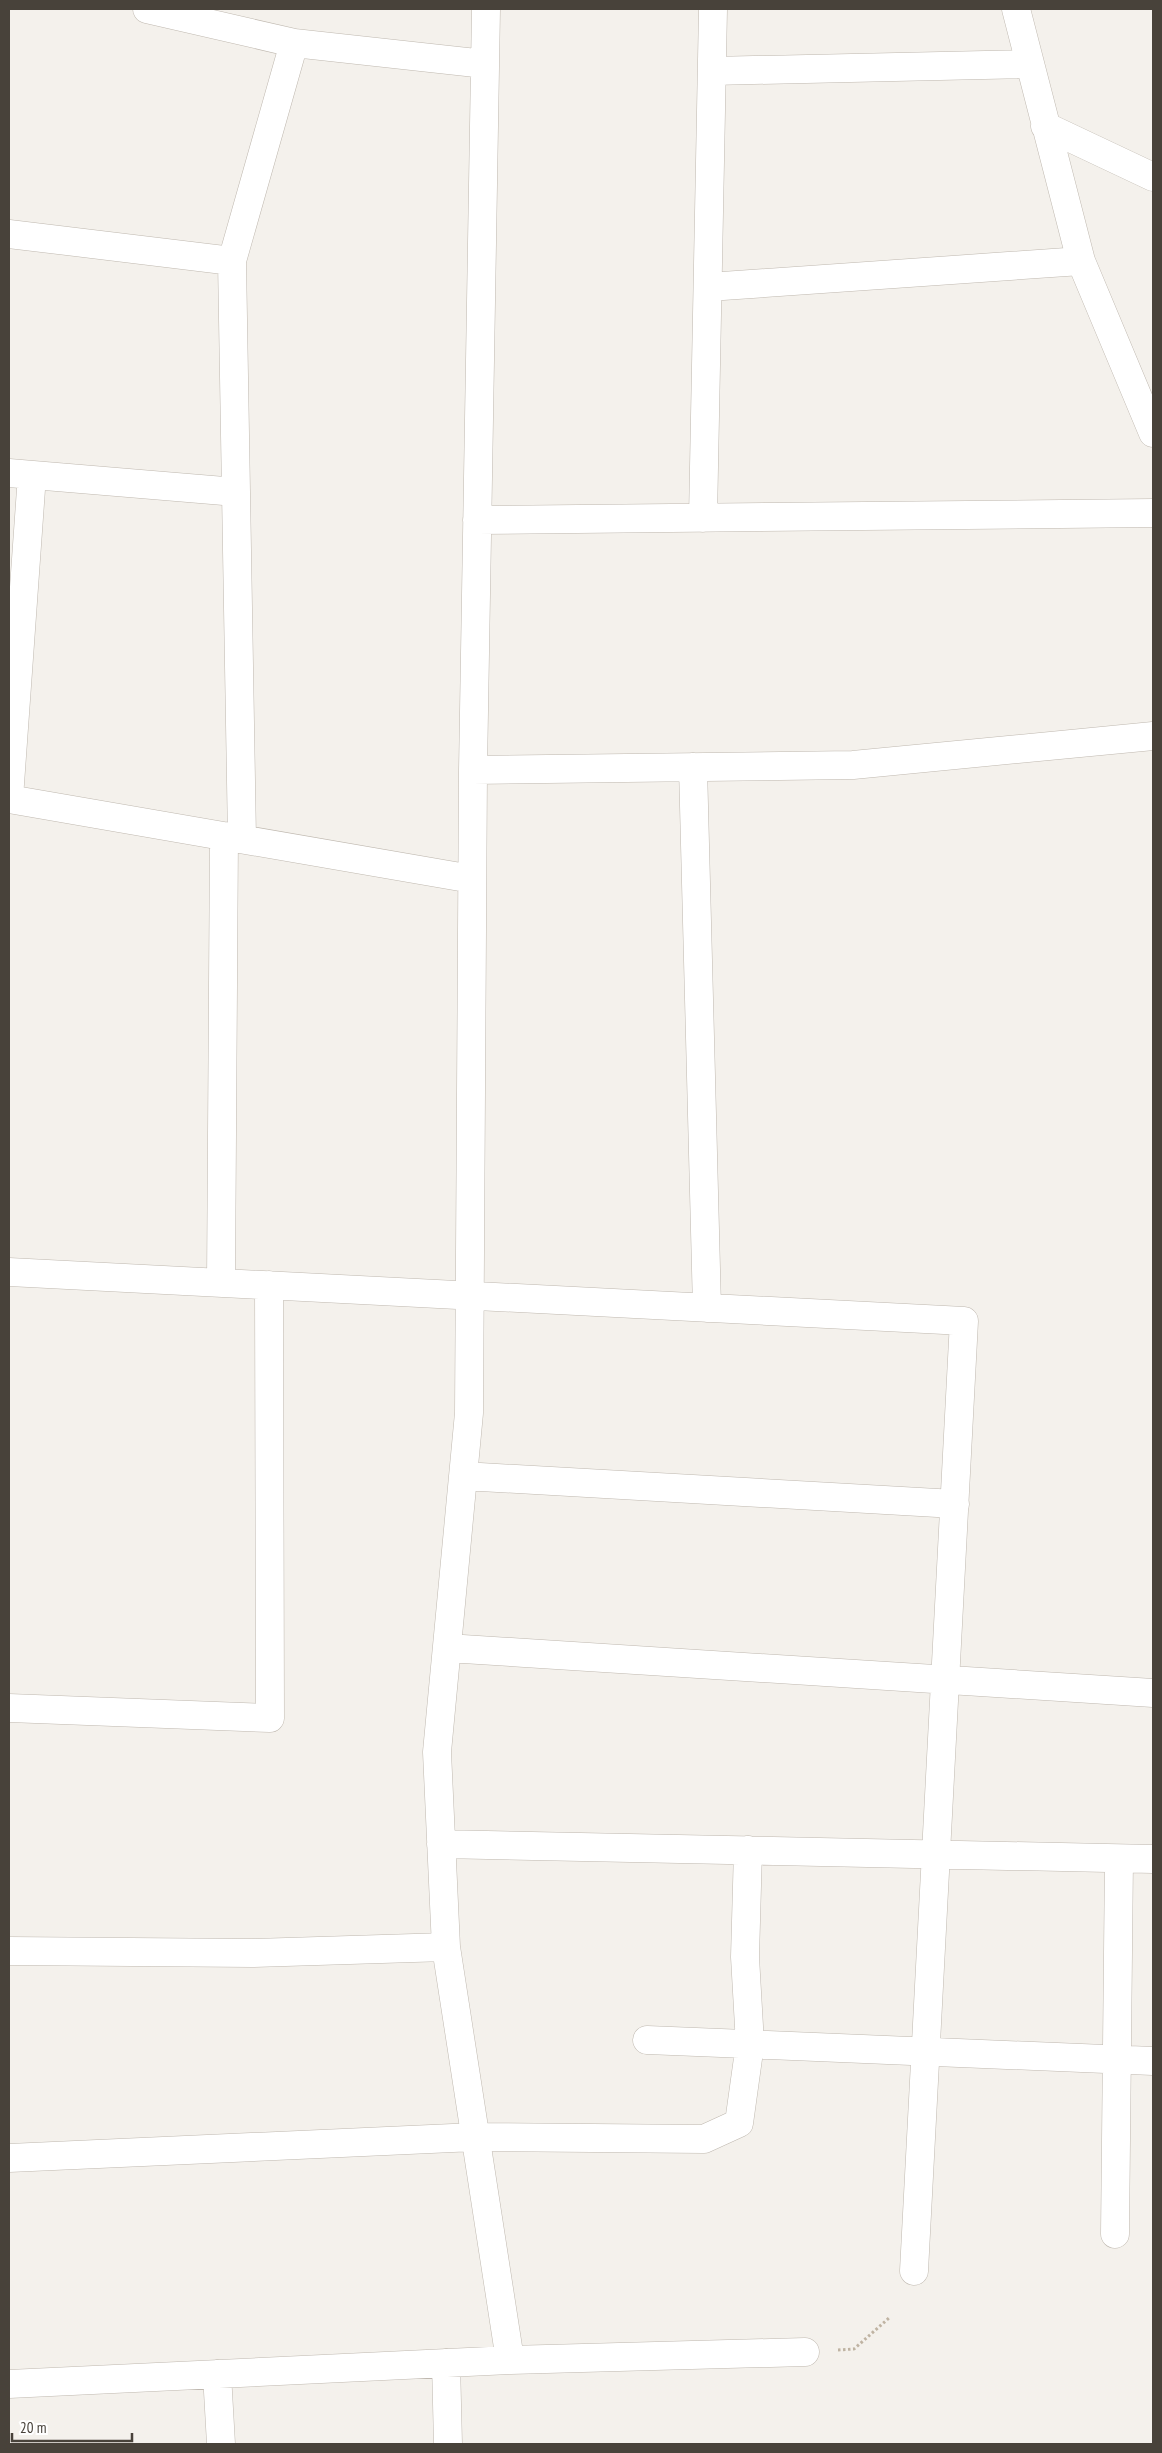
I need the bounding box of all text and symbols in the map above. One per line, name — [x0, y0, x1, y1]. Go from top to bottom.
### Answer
scale bar — [12, 2410, 132, 2442]
text: 20 m — [20, 2418, 46, 2437]

